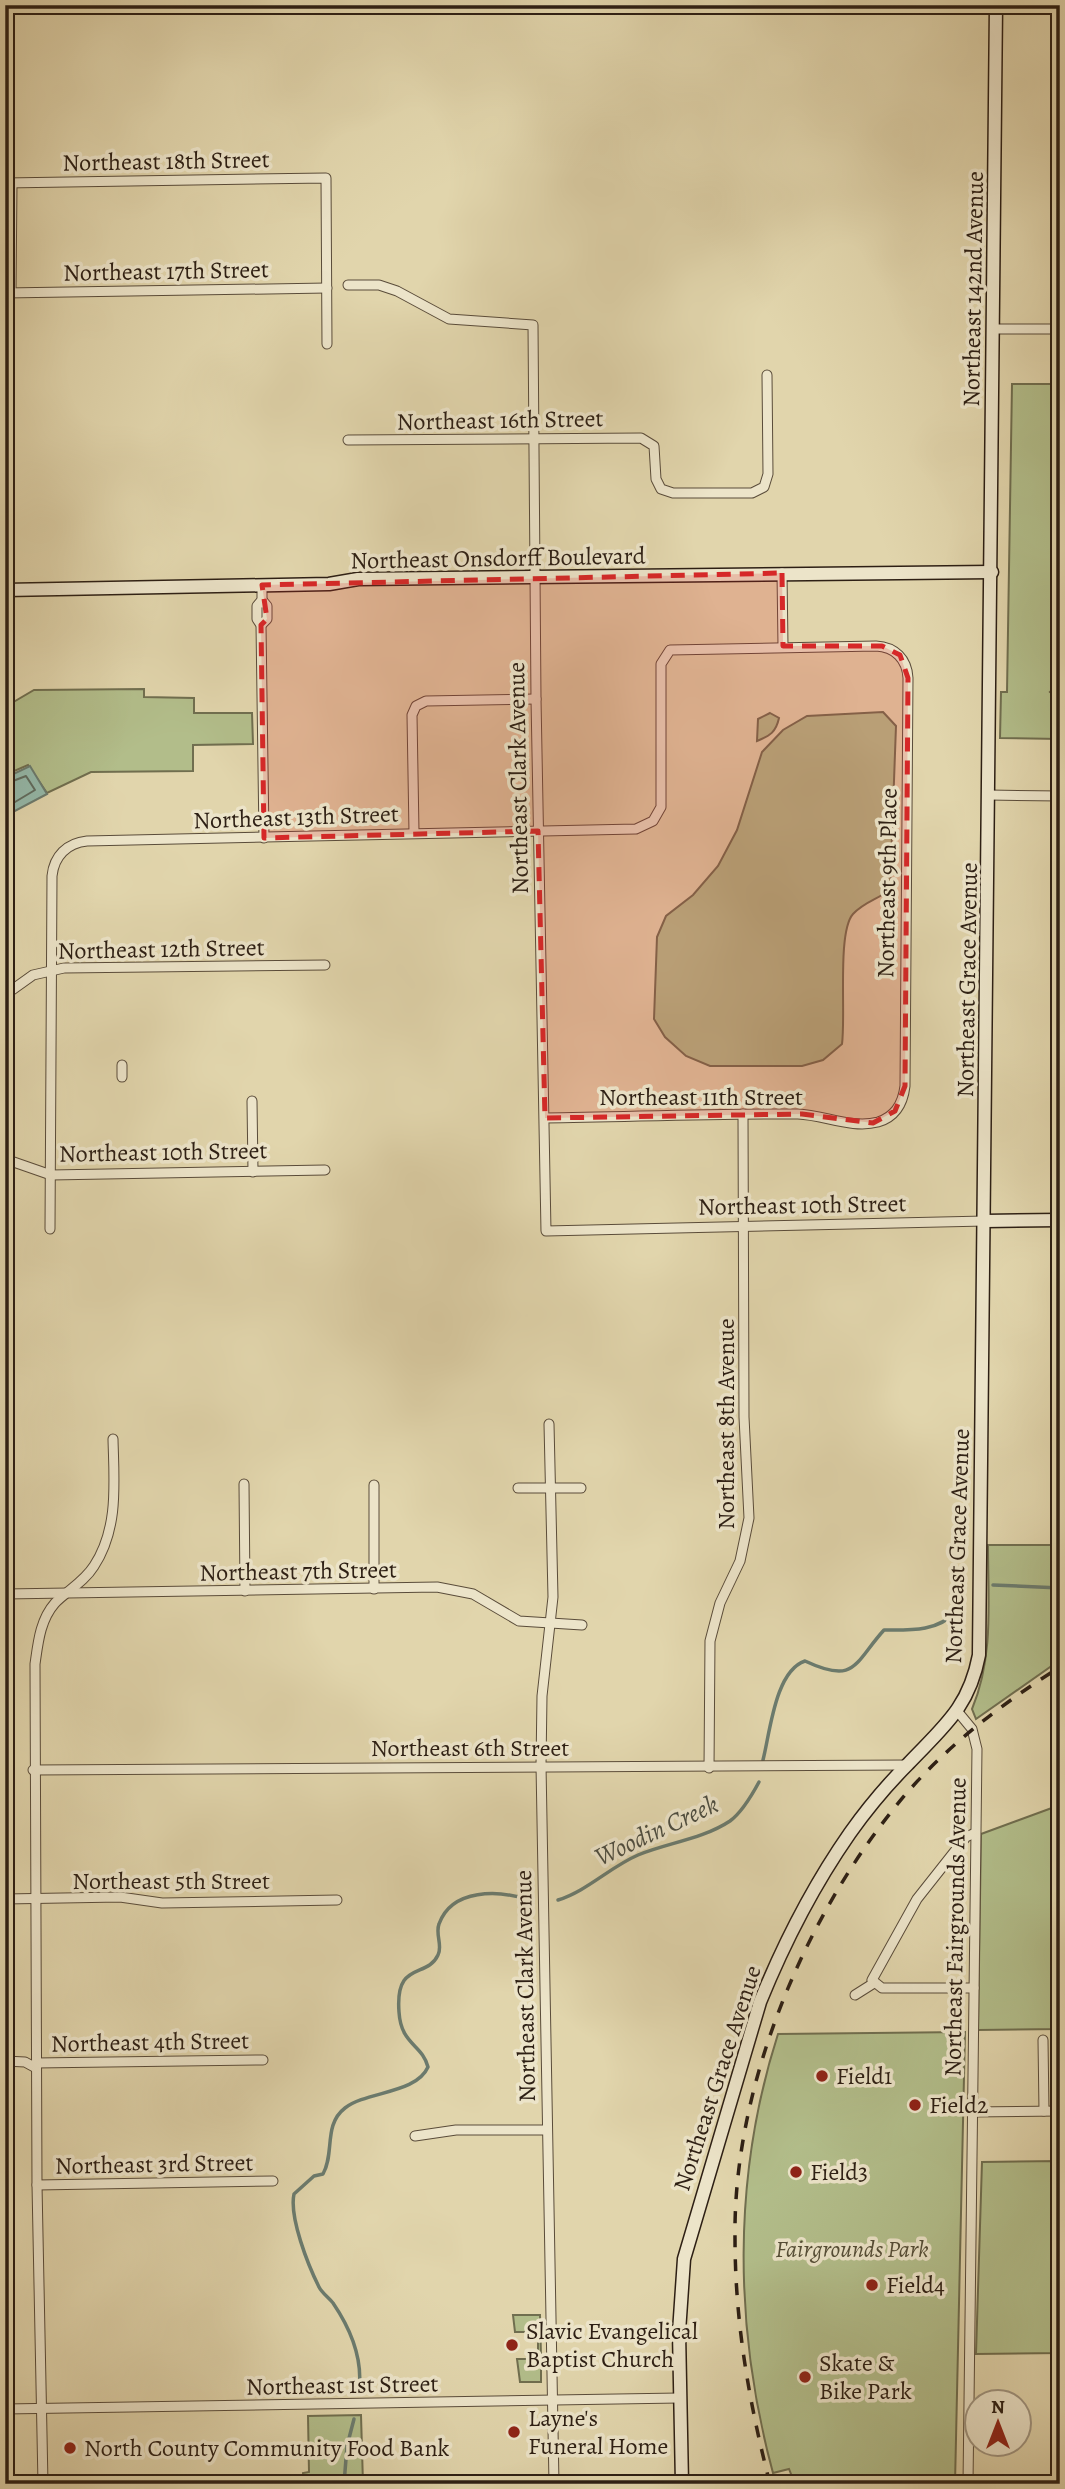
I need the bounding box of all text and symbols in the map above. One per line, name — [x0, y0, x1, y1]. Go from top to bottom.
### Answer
street label: Northeast 18th Street — [62, 143, 270, 179]
street label: Northeast 142nd Avenue — [955, 171, 991, 407]
street label: Northeast 17th Street — [63, 253, 269, 289]
street label: Northeast 16th Street — [396, 402, 604, 438]
street label: Northeast Onsdorff Boulevard — [350, 539, 646, 577]
street label: Northeast Clark Avenue — [500, 662, 536, 894]
street label: Northeast 9th Place — [869, 788, 905, 978]
street label: Northeast 13th Street — [193, 797, 399, 837]
street label: Northeast Grace Avenue — [949, 862, 985, 1098]
street label: Northeast 12th Street — [57, 931, 265, 967]
street label: Northeast 11th Street — [599, 1081, 803, 1113]
street label: Northeast 10th Street — [59, 1134, 268, 1170]
street label: Northeast 10th Street — [698, 1187, 907, 1223]
street label: Northeast 8th Avenue — [710, 1318, 742, 1530]
street label: Northeast Grace Avenue — [937, 1428, 977, 1664]
street label: Northeast 7th Street — [199, 1553, 397, 1589]
street label: Northeast 6th Street — [371, 1732, 569, 1764]
street label: Northeast Fairgrounds Avenue — [936, 1777, 974, 2077]
water label: Woodin Creek — [589, 1787, 724, 1874]
street label: Northeast 5th Street — [72, 1865, 270, 1897]
street label: Northeast Clark Avenue — [507, 1870, 543, 2102]
street label: Northeast Grace Avenue — [665, 1961, 769, 2195]
street label: Northeast 4th Street — [51, 2024, 249, 2060]
place label: Field1 — [836, 2060, 892, 2092]
marker: Field1 — [814, 2068, 830, 2084]
place label: Field2 — [929, 2089, 988, 2121]
marker: Field2 — [907, 2097, 923, 2113]
street label: Northeast 3rd Street — [54, 2146, 254, 2182]
place label: Field3 — [810, 2156, 868, 2188]
marker: Field3 — [788, 2164, 804, 2180]
park label: Fairgrounds Park — [775, 2233, 929, 2265]
place label: Field4 — [886, 2269, 945, 2301]
marker: Field4 — [864, 2277, 880, 2293]
place label: Slavic Evangelical Baptist Church — [526, 2315, 698, 2375]
marker: Slavic Evangelical Baptist Church — [504, 2337, 520, 2353]
place label: Skate & Bike Park — [819, 2347, 912, 2407]
street label: Northeast 1st Street — [246, 2367, 439, 2403]
marker: Skate & Bike Park — [797, 2369, 813, 2385]
north arrow — [964, 2388, 1034, 2458]
text: N — [991, 2394, 1005, 2420]
place label: Layne's Funeral Home — [528, 2402, 668, 2462]
marker: Layne's Funeral Home — [506, 2424, 522, 2440]
place label: North County Community Food Bank — [84, 2432, 450, 2464]
marker: North County Community Food Bank — [62, 2440, 78, 2456]

